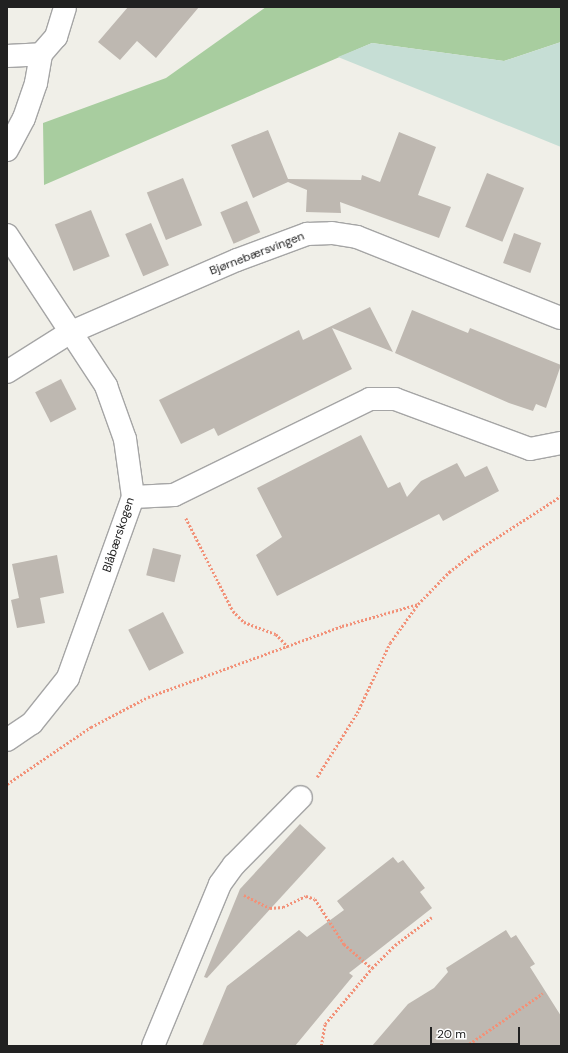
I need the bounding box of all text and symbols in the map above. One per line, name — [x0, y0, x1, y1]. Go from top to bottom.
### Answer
street label: Bjørnebærsvingen — [208, 229, 306, 279]
street label: Blåbærskogen — [100, 496, 138, 574]
scale bar — [432, 1019, 522, 1045]
text: 20 m — [437, 1026, 466, 1042]

